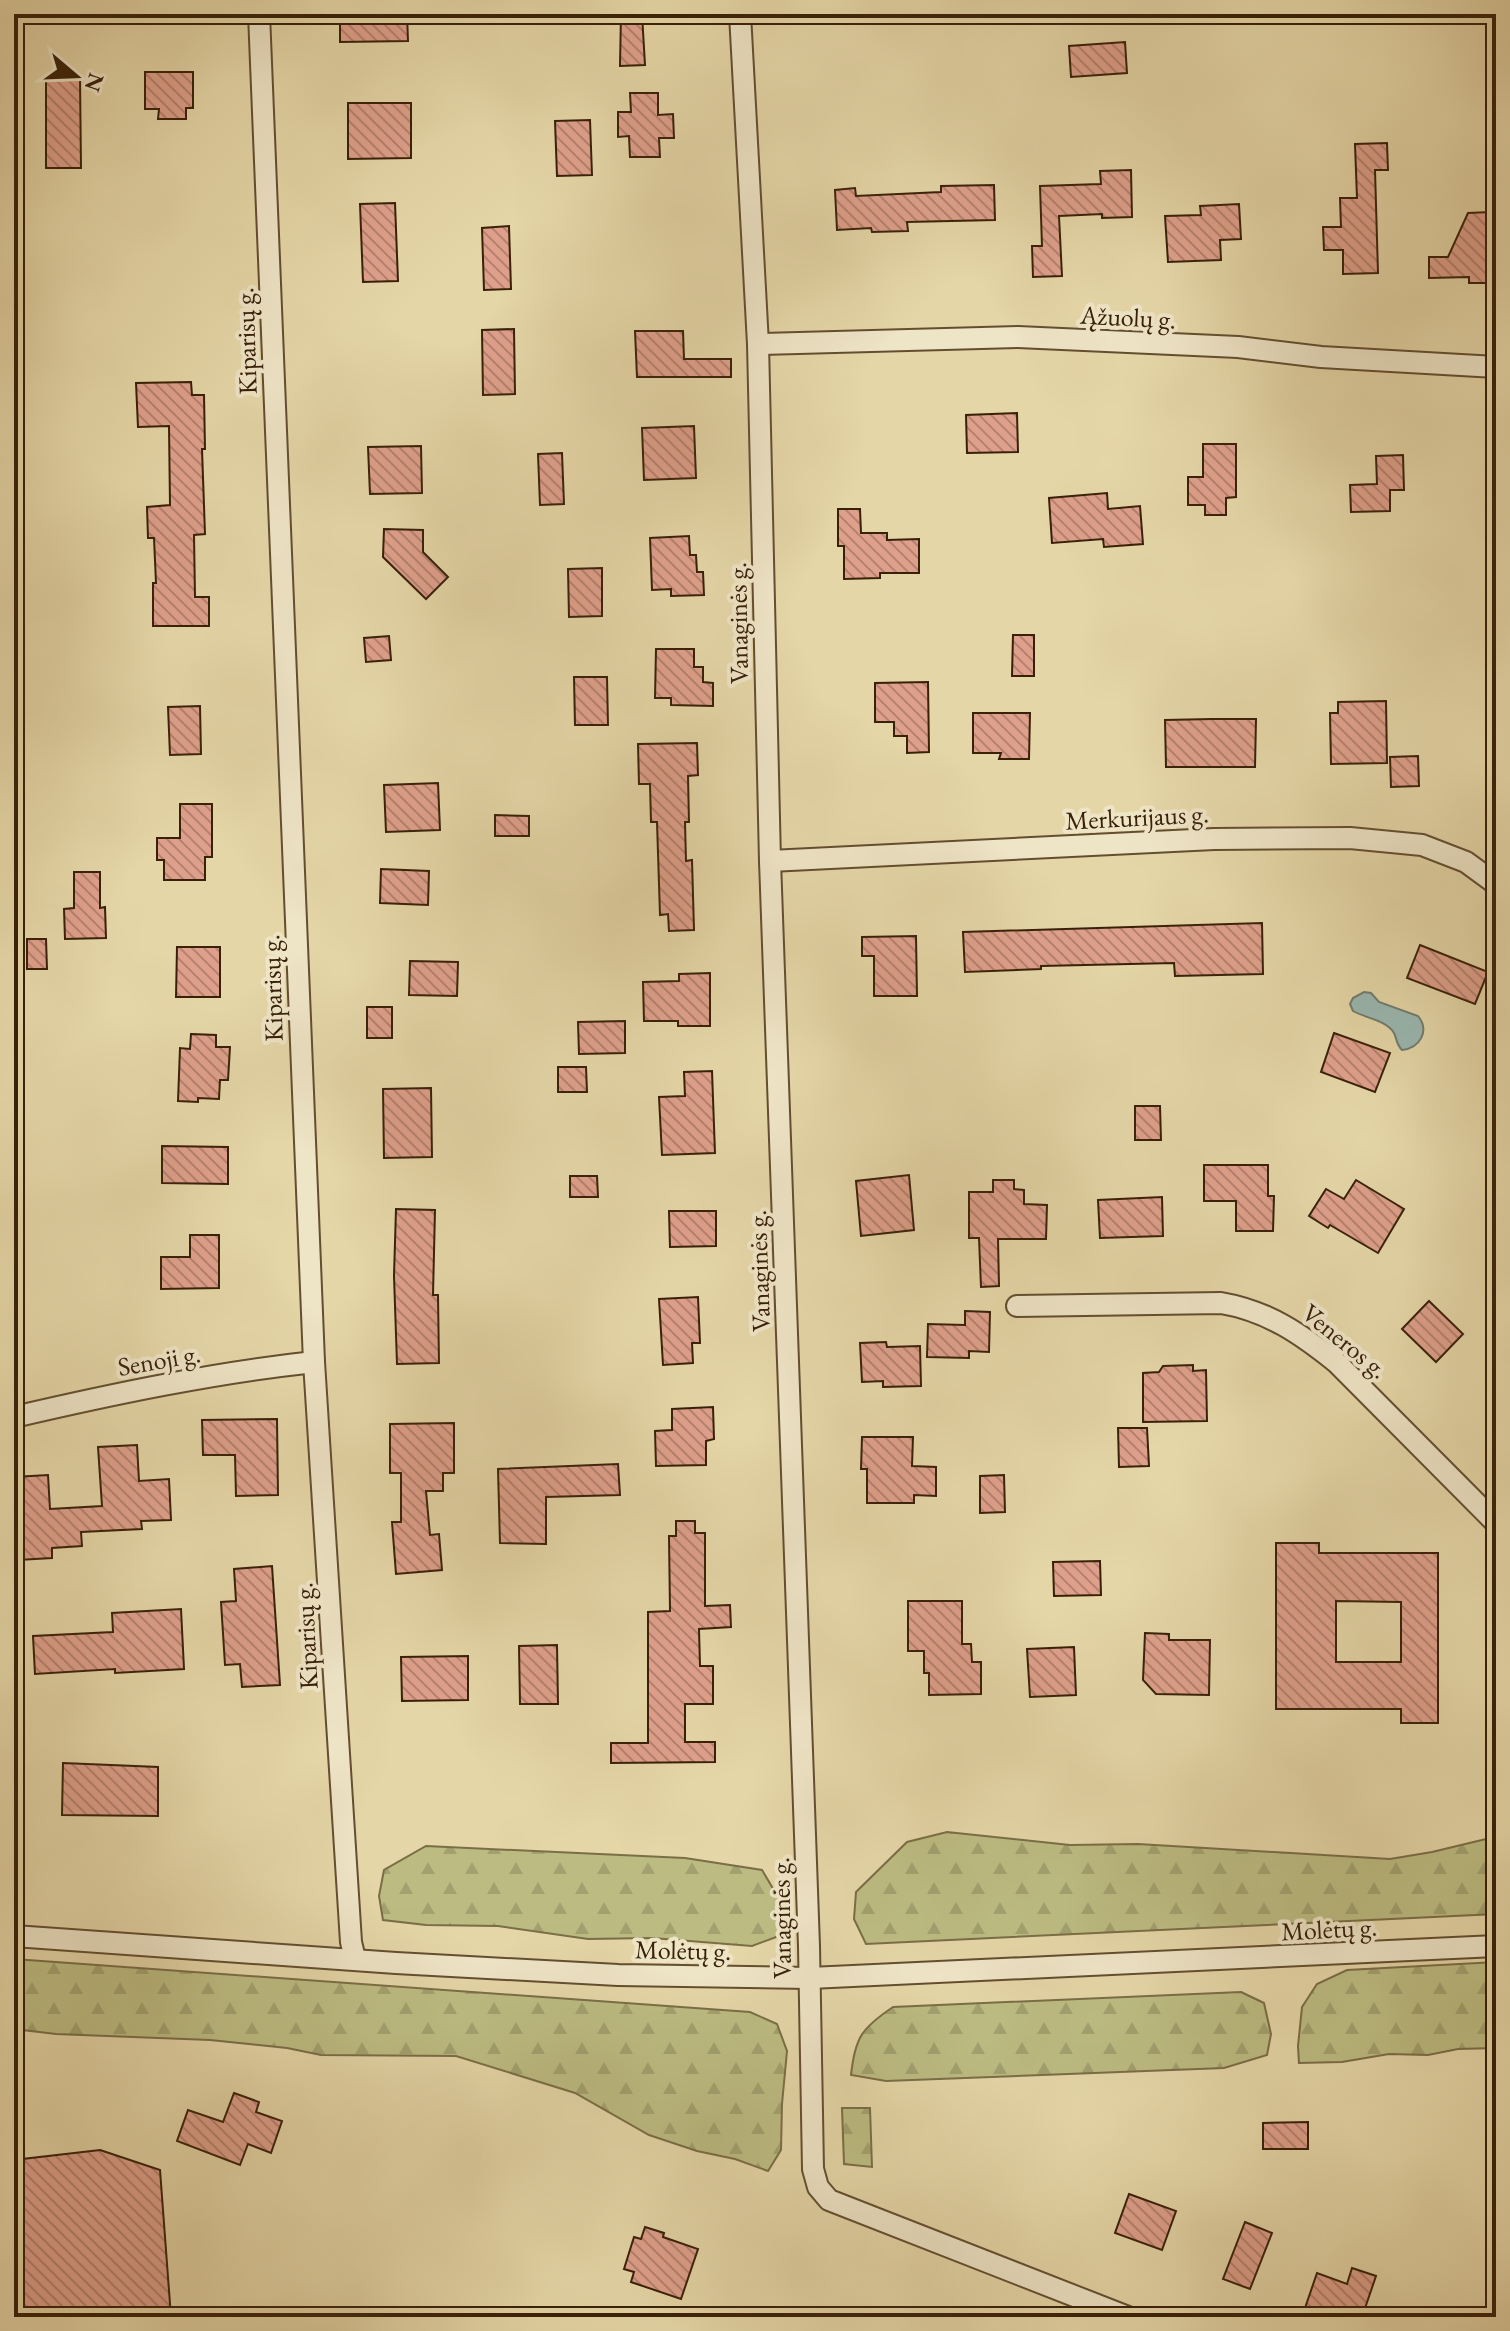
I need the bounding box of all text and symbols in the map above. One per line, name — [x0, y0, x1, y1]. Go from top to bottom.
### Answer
north arrow — [36, 36, 116, 116]
text: N — [78, 69, 111, 96]
street label: Kiparisų g. — [227, 287, 265, 395]
street label: Ąžuolų g. — [1078, 297, 1177, 336]
street label: Vanaginės g. — [720, 562, 756, 684]
street label: Merkurijaus g. — [1064, 796, 1210, 838]
street label: Kiparisų g. — [253, 934, 291, 1042]
street label: Vanaginės g. — [740, 1210, 778, 1332]
street label: Veneros g. — [1295, 1296, 1395, 1386]
street label: Senoji g. — [115, 1336, 203, 1384]
street label: Kiparisų g. — [286, 1582, 326, 1690]
street label: Vanaginės g. — [763, 1857, 799, 1979]
street label: Molėtų g. — [1280, 1910, 1378, 1948]
street label: Molėtų g. — [635, 1932, 731, 1968]

